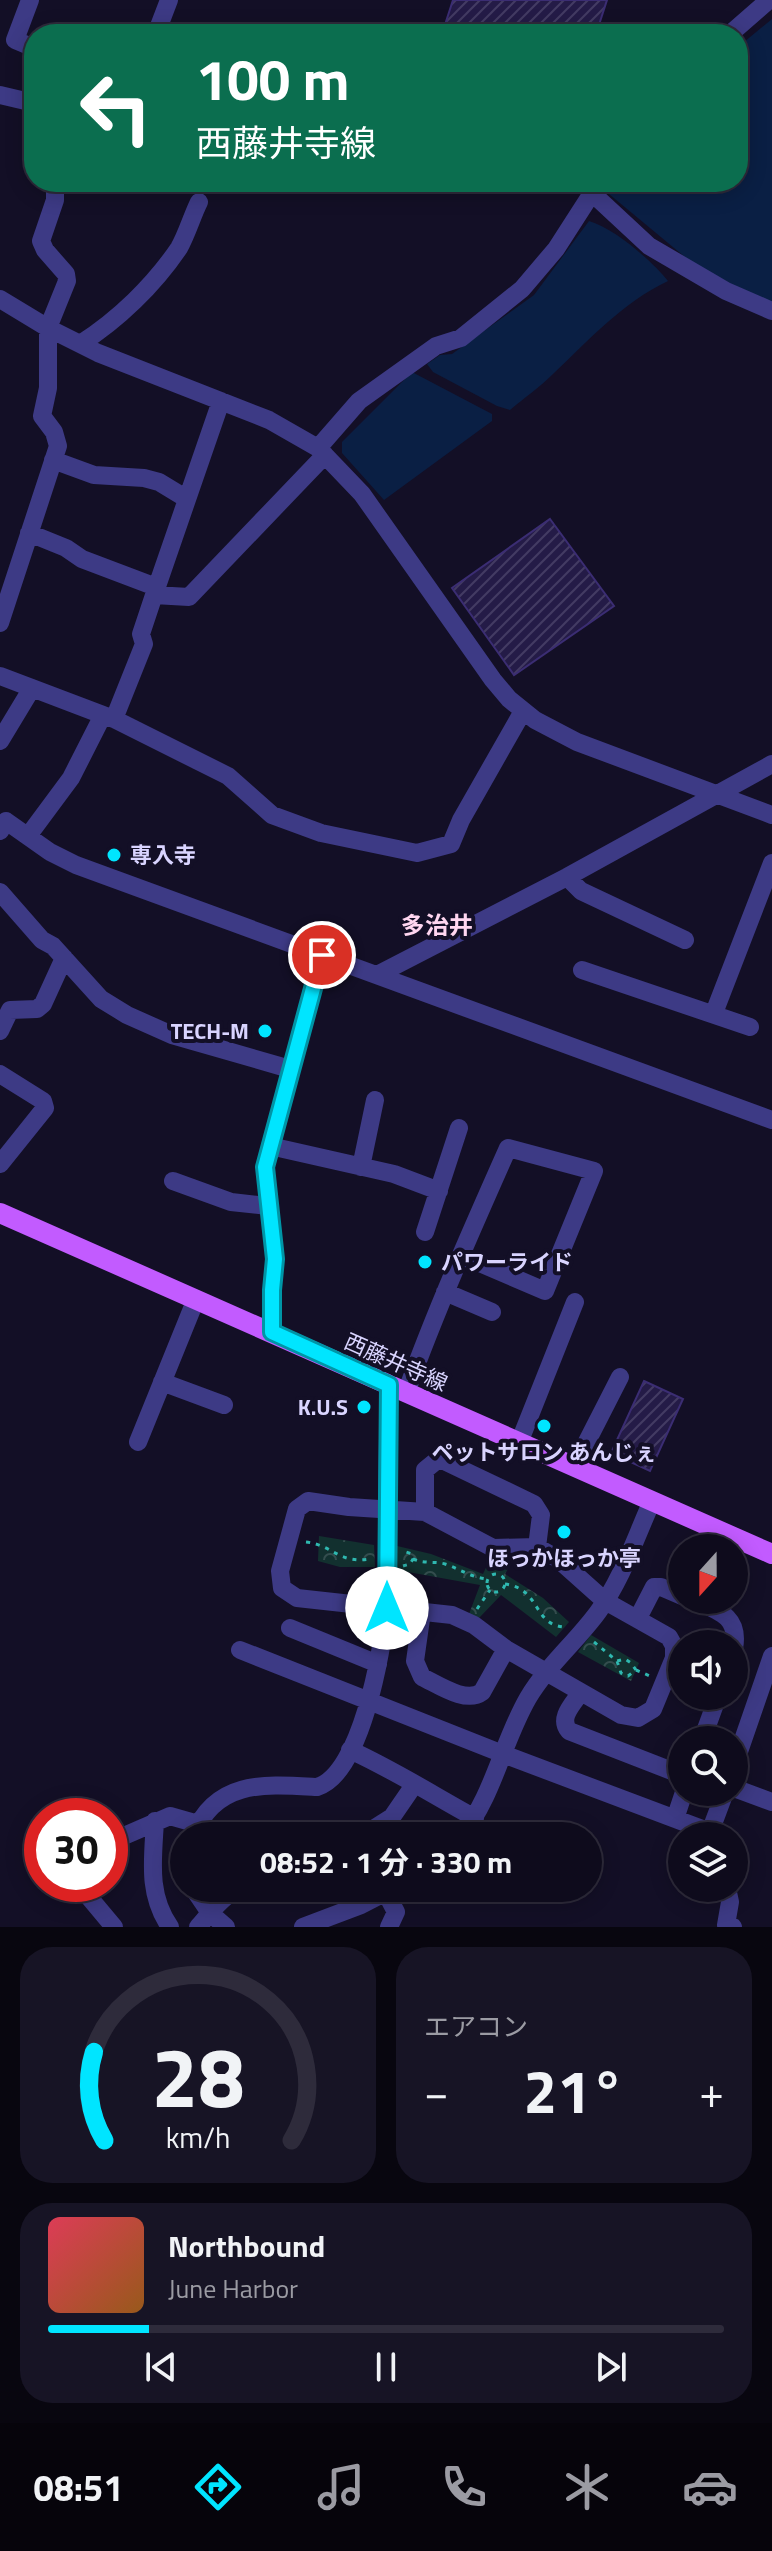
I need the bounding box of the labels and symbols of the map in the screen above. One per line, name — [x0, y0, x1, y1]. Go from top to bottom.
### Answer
place label: 専入寺 — [130, 838, 196, 872]
marker: 専入寺 — [105, 846, 123, 864]
district label: 多治井 — [401, 907, 473, 943]
pin — [288, 921, 356, 989]
place label: TECH-M — [171, 1014, 249, 1048]
marker: TECH-M — [256, 1022, 274, 1040]
place label: パワーライド — [441, 1245, 573, 1279]
marker: パワーライド — [416, 1253, 434, 1271]
street label: 西藤井寺線 — [339, 1324, 453, 1400]
place label: K.U.S — [298, 1390, 348, 1424]
marker: K.U.S — [355, 1398, 373, 1416]
marker: ペットサロン あんじぇ — [535, 1417, 553, 1435]
place label: ペットサロン あんじぇ — [432, 1435, 656, 1469]
marker: ほっかほっか亭 — [555, 1523, 573, 1541]
north arrow — [668, 1534, 748, 1614]
place label: ほっかほっか亭 — [487, 1541, 641, 1575]
position arrow — [345, 1566, 429, 1650]
speed limit sign: 30 — [24, 1798, 128, 1902]

